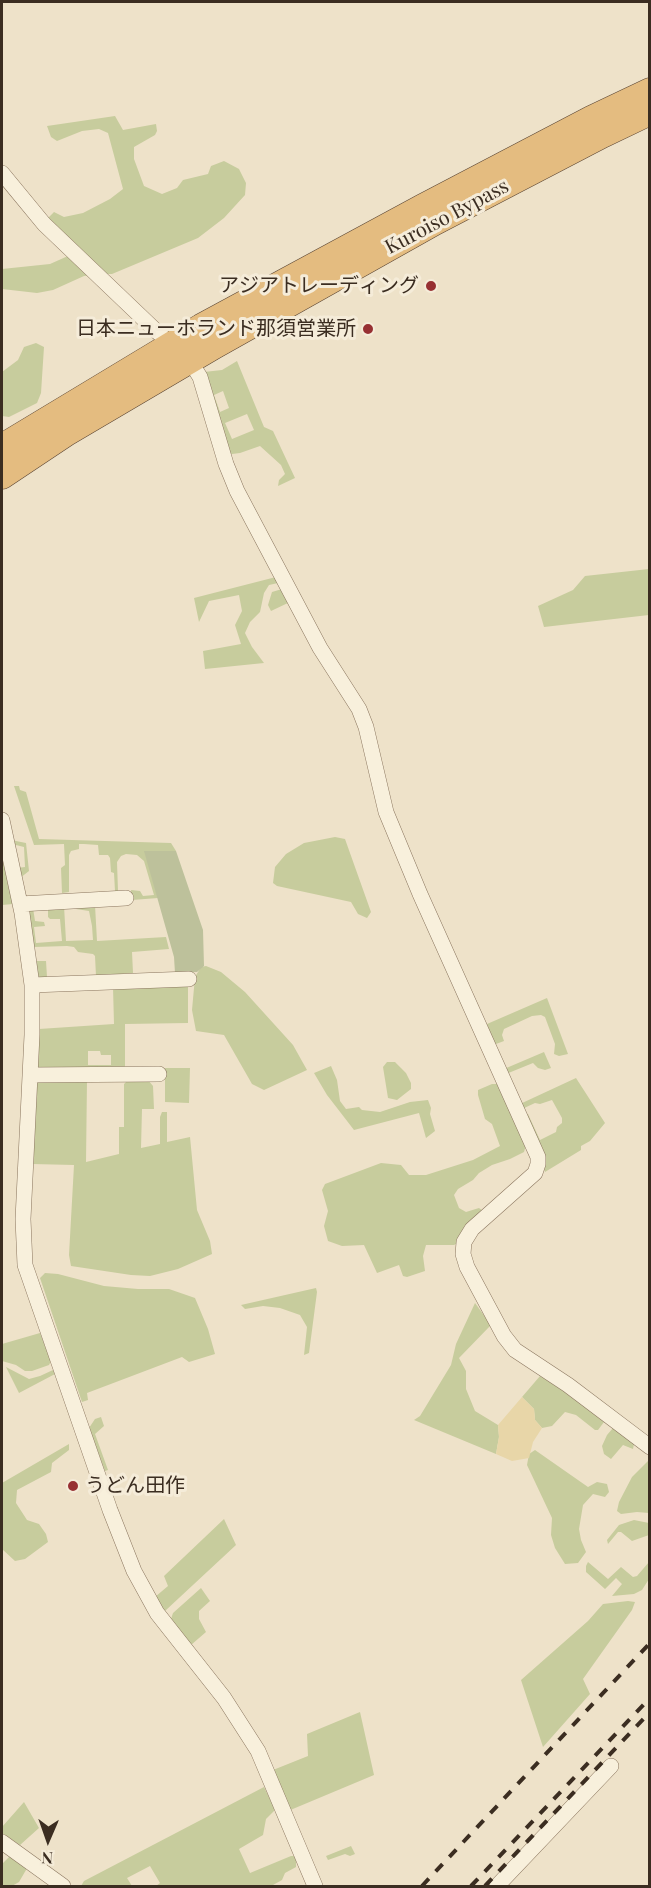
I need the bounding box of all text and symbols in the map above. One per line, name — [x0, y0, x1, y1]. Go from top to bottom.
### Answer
street label: Kuroiso Bypass — [381, 174, 513, 260]
place label: アジアトレーディング — [219, 274, 419, 298]
marker: アジアトレーディング — [424, 279, 438, 293]
place label: 日本ニューホランド那須営業所 — [76, 317, 356, 341]
marker: 日本ニューホランド那須営業所 — [361, 322, 375, 336]
place label: うどん田作 — [85, 1474, 185, 1498]
marker: うどん田作 — [66, 1479, 80, 1493]
north arrow — [18, 1810, 78, 1870]
text: N — [41, 1848, 53, 1869]

